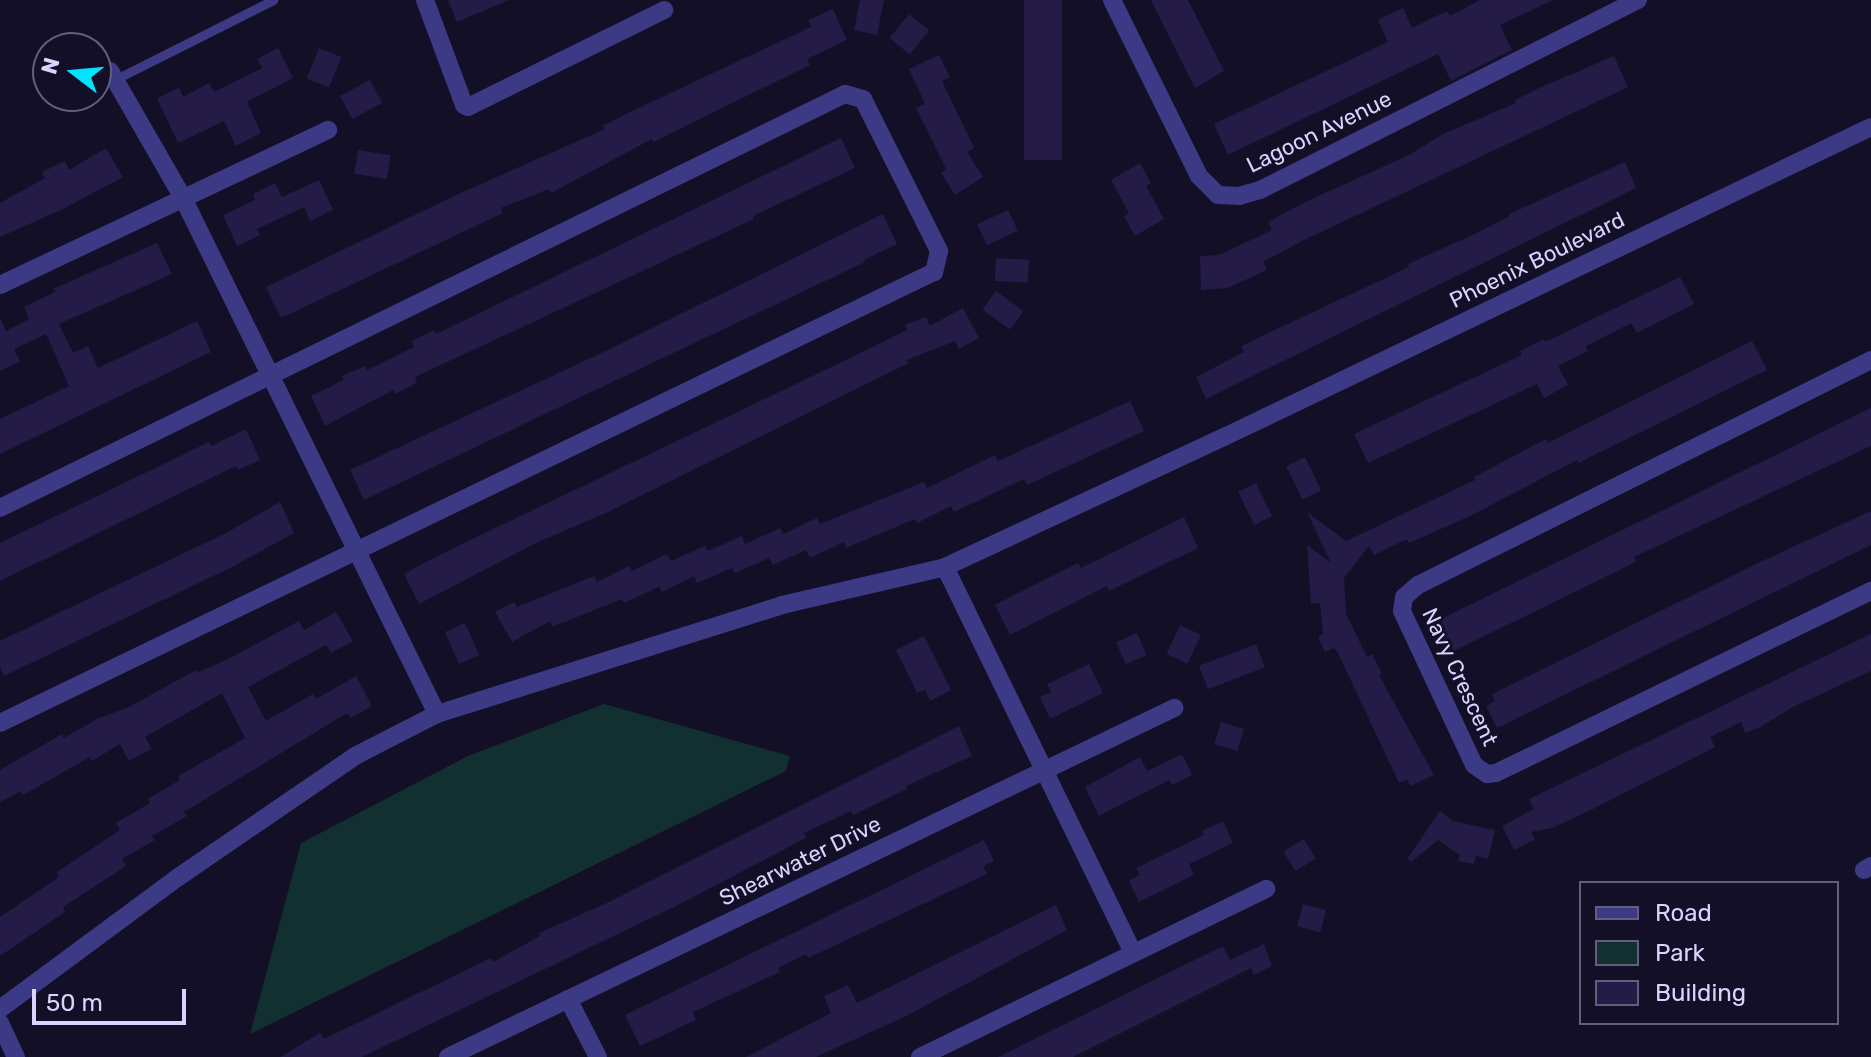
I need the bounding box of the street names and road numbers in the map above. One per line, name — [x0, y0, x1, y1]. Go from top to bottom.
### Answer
street label: Lagoon Avenue — [1242, 85, 1396, 179]
street label: Phoenix Boulevard — [1445, 206, 1629, 314]
street label: Navy Crescent — [1416, 604, 1504, 750]
street label: Shearwater Drive — [715, 810, 885, 912]

